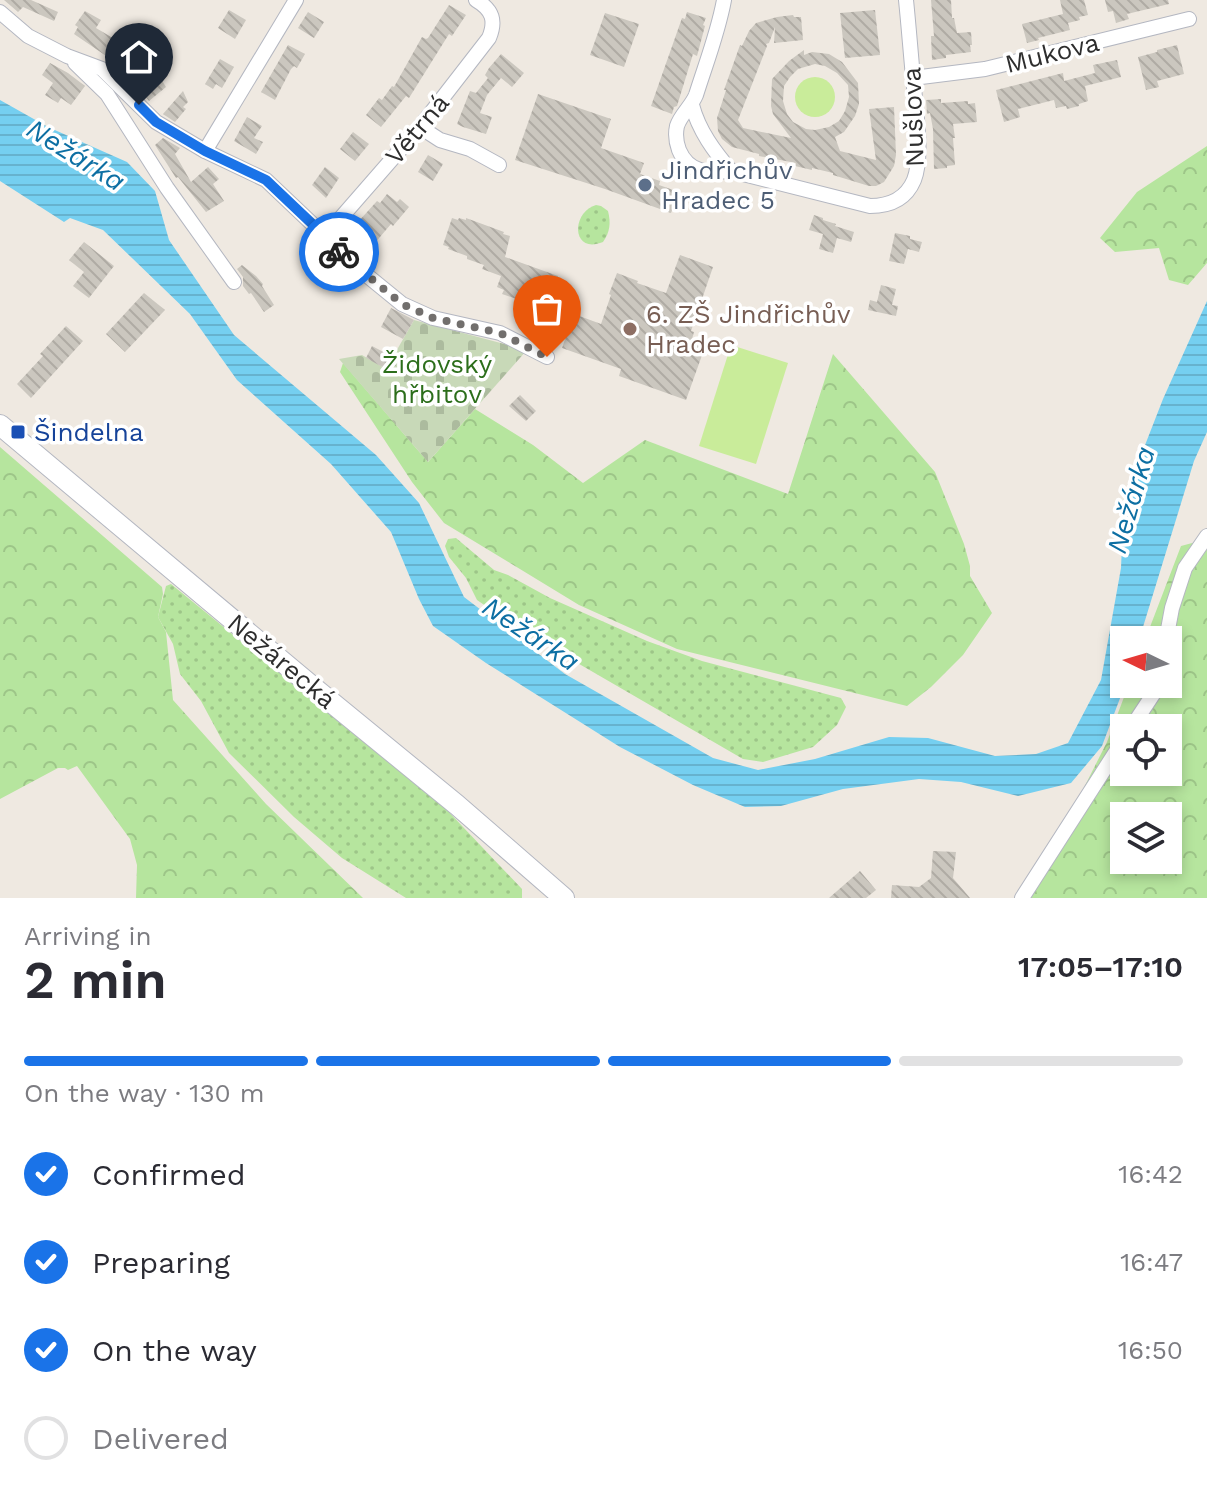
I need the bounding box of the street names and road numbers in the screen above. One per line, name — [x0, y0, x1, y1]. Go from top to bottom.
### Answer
street label: Mukova — [1002, 27, 1102, 79]
street label: Nušlova — [896, 66, 930, 168]
street label: Větrná — [379, 88, 455, 170]
street label: Nežárecká — [222, 607, 342, 715]

